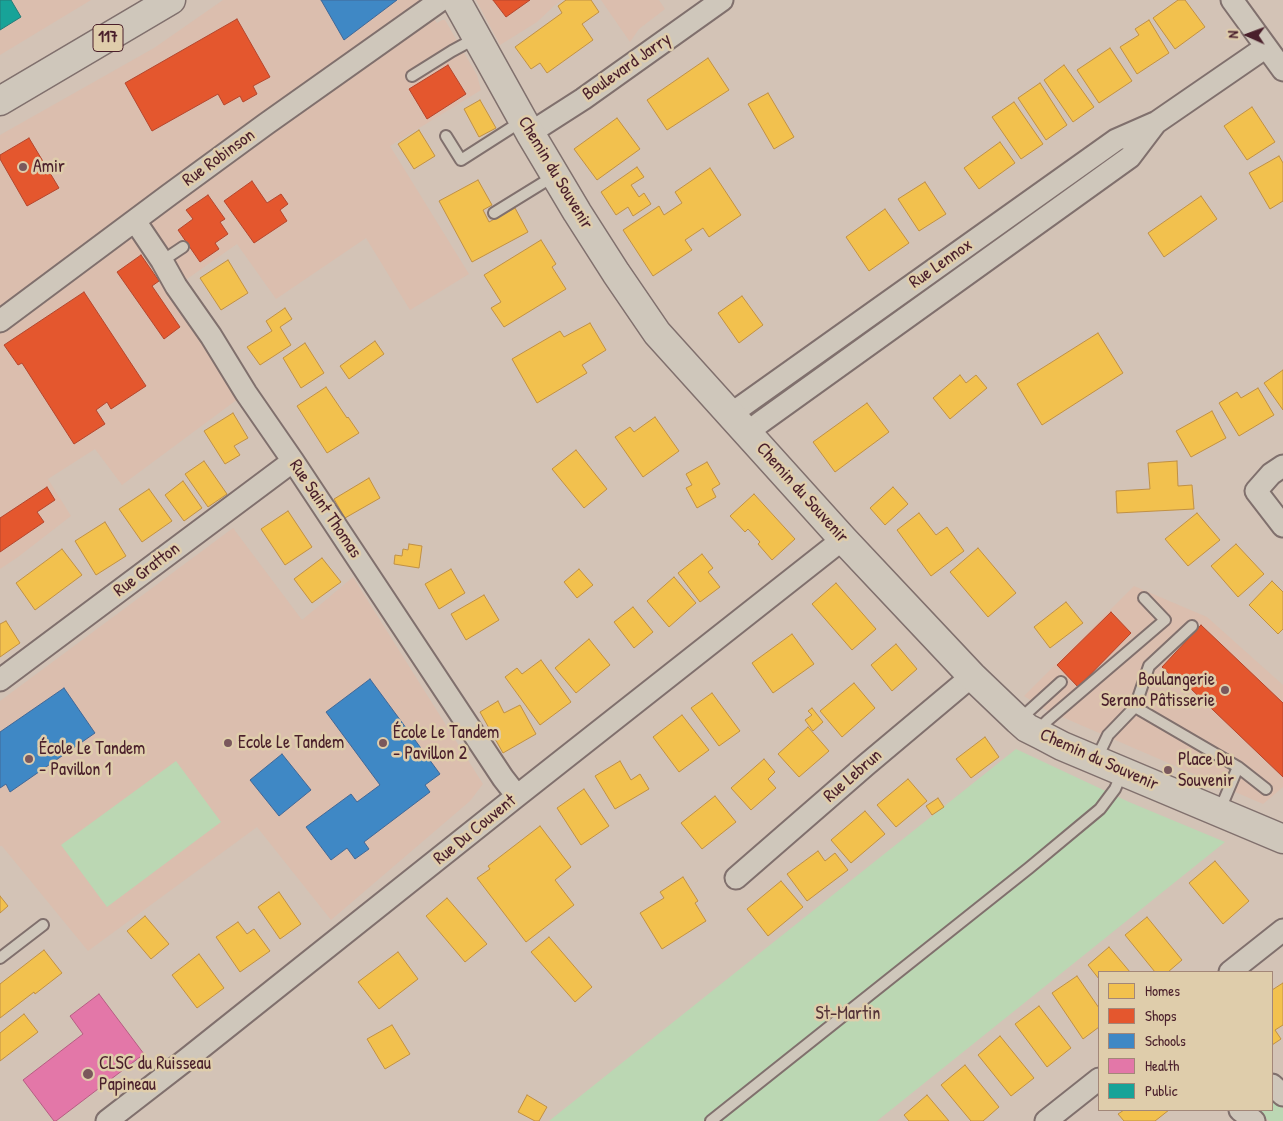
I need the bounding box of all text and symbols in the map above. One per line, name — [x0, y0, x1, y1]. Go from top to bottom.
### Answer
north arrow — [1223, 10, 1273, 60]
road number: 117 — [93, 24, 123, 52]
street label: Boulevard Jarry — [579, 29, 675, 105]
text: N — [1223, 30, 1242, 39]
street label: Chemin du Souvenir — [513, 113, 597, 233]
street label: Rue Robinson — [179, 125, 259, 191]
place label: Amir — [33, 156, 65, 178]
marker: Amir — [17, 161, 29, 173]
street label: Rue Lennox — [905, 234, 977, 294]
street label: Chemin du Souvenir — [751, 438, 853, 548]
street label: Rue Saint Thomas — [284, 456, 366, 562]
street label: Rue Gratton — [110, 538, 184, 602]
place label: Boulangerie Serano Pâtisserie — [1101, 669, 1215, 712]
marker: Boulangerie Serano Pâtisserie — [1219, 684, 1231, 696]
place label: École Le Tandem - Pavillon 2 — [393, 722, 499, 764]
street label: Chemin du Souvenir — [1036, 724, 1162, 796]
place label: Ecole Le Tandem — [238, 732, 344, 754]
marker: Ecole Le Tandem — [222, 737, 234, 749]
marker: École Le Tandem - Pavillon 2 — [377, 737, 389, 749]
place label: École Le Tandem - Pavillon 1 — [39, 738, 145, 781]
street label: Rue Lebrun — [819, 745, 887, 807]
place label: Place Du Souvenir — [1178, 749, 1234, 792]
marker: École Le Tandem - Pavillon 1 — [23, 753, 35, 765]
marker: Place Du Souvenir — [1162, 764, 1174, 776]
street label: Rue Du Couvent — [430, 790, 520, 870]
legend — [1098, 971, 1273, 1111]
text: Homes — [1145, 980, 1180, 1001]
park label: St-Martin — [816, 1003, 880, 1025]
text: Shops — [1145, 1005, 1176, 1026]
text: Schools — [1145, 1030, 1186, 1051]
place label: CLSC du Ruisseau Papineau — [99, 1053, 211, 1096]
text: Health — [1145, 1055, 1179, 1076]
marker: CLSC du Ruisseau Papineau — [81, 1067, 95, 1081]
text: Public — [1145, 1080, 1178, 1101]

